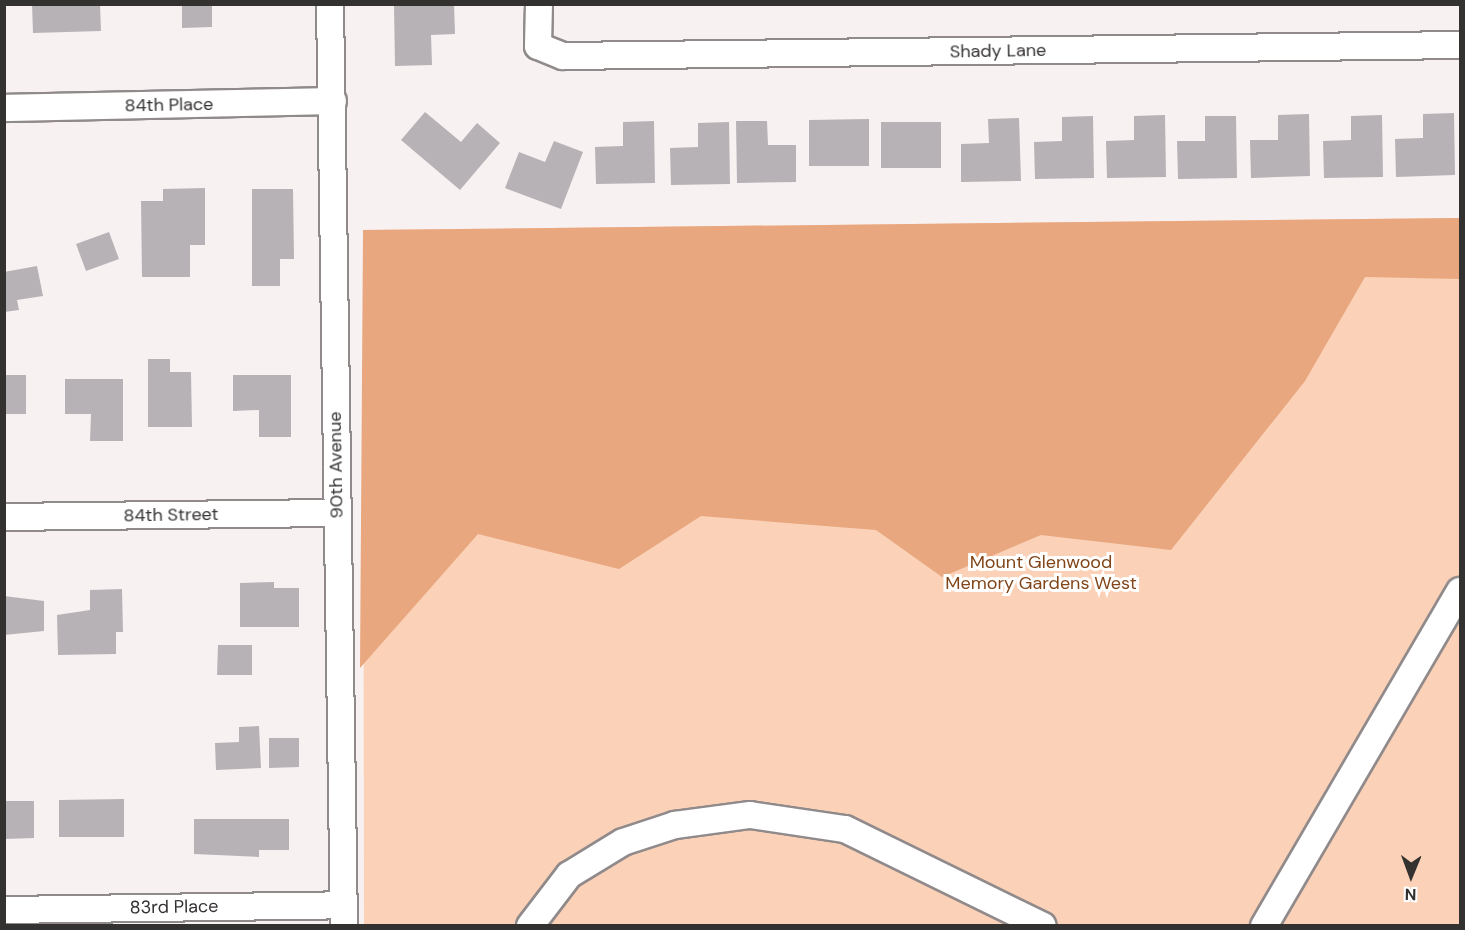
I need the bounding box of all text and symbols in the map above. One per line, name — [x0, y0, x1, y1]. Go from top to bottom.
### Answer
street label: Shady Lane — [950, 39, 1046, 63]
street label: 84th Place — [124, 93, 214, 117]
street label: 90th Avenue — [324, 411, 348, 519]
street label: 84th Street — [123, 503, 219, 527]
park label: Mount Glenwood Memory Gardens West — [945, 552, 1137, 594]
north arrow — [1381, 846, 1441, 906]
text: N — [1405, 884, 1417, 905]
street label: 83rd Place — [129, 895, 219, 919]

